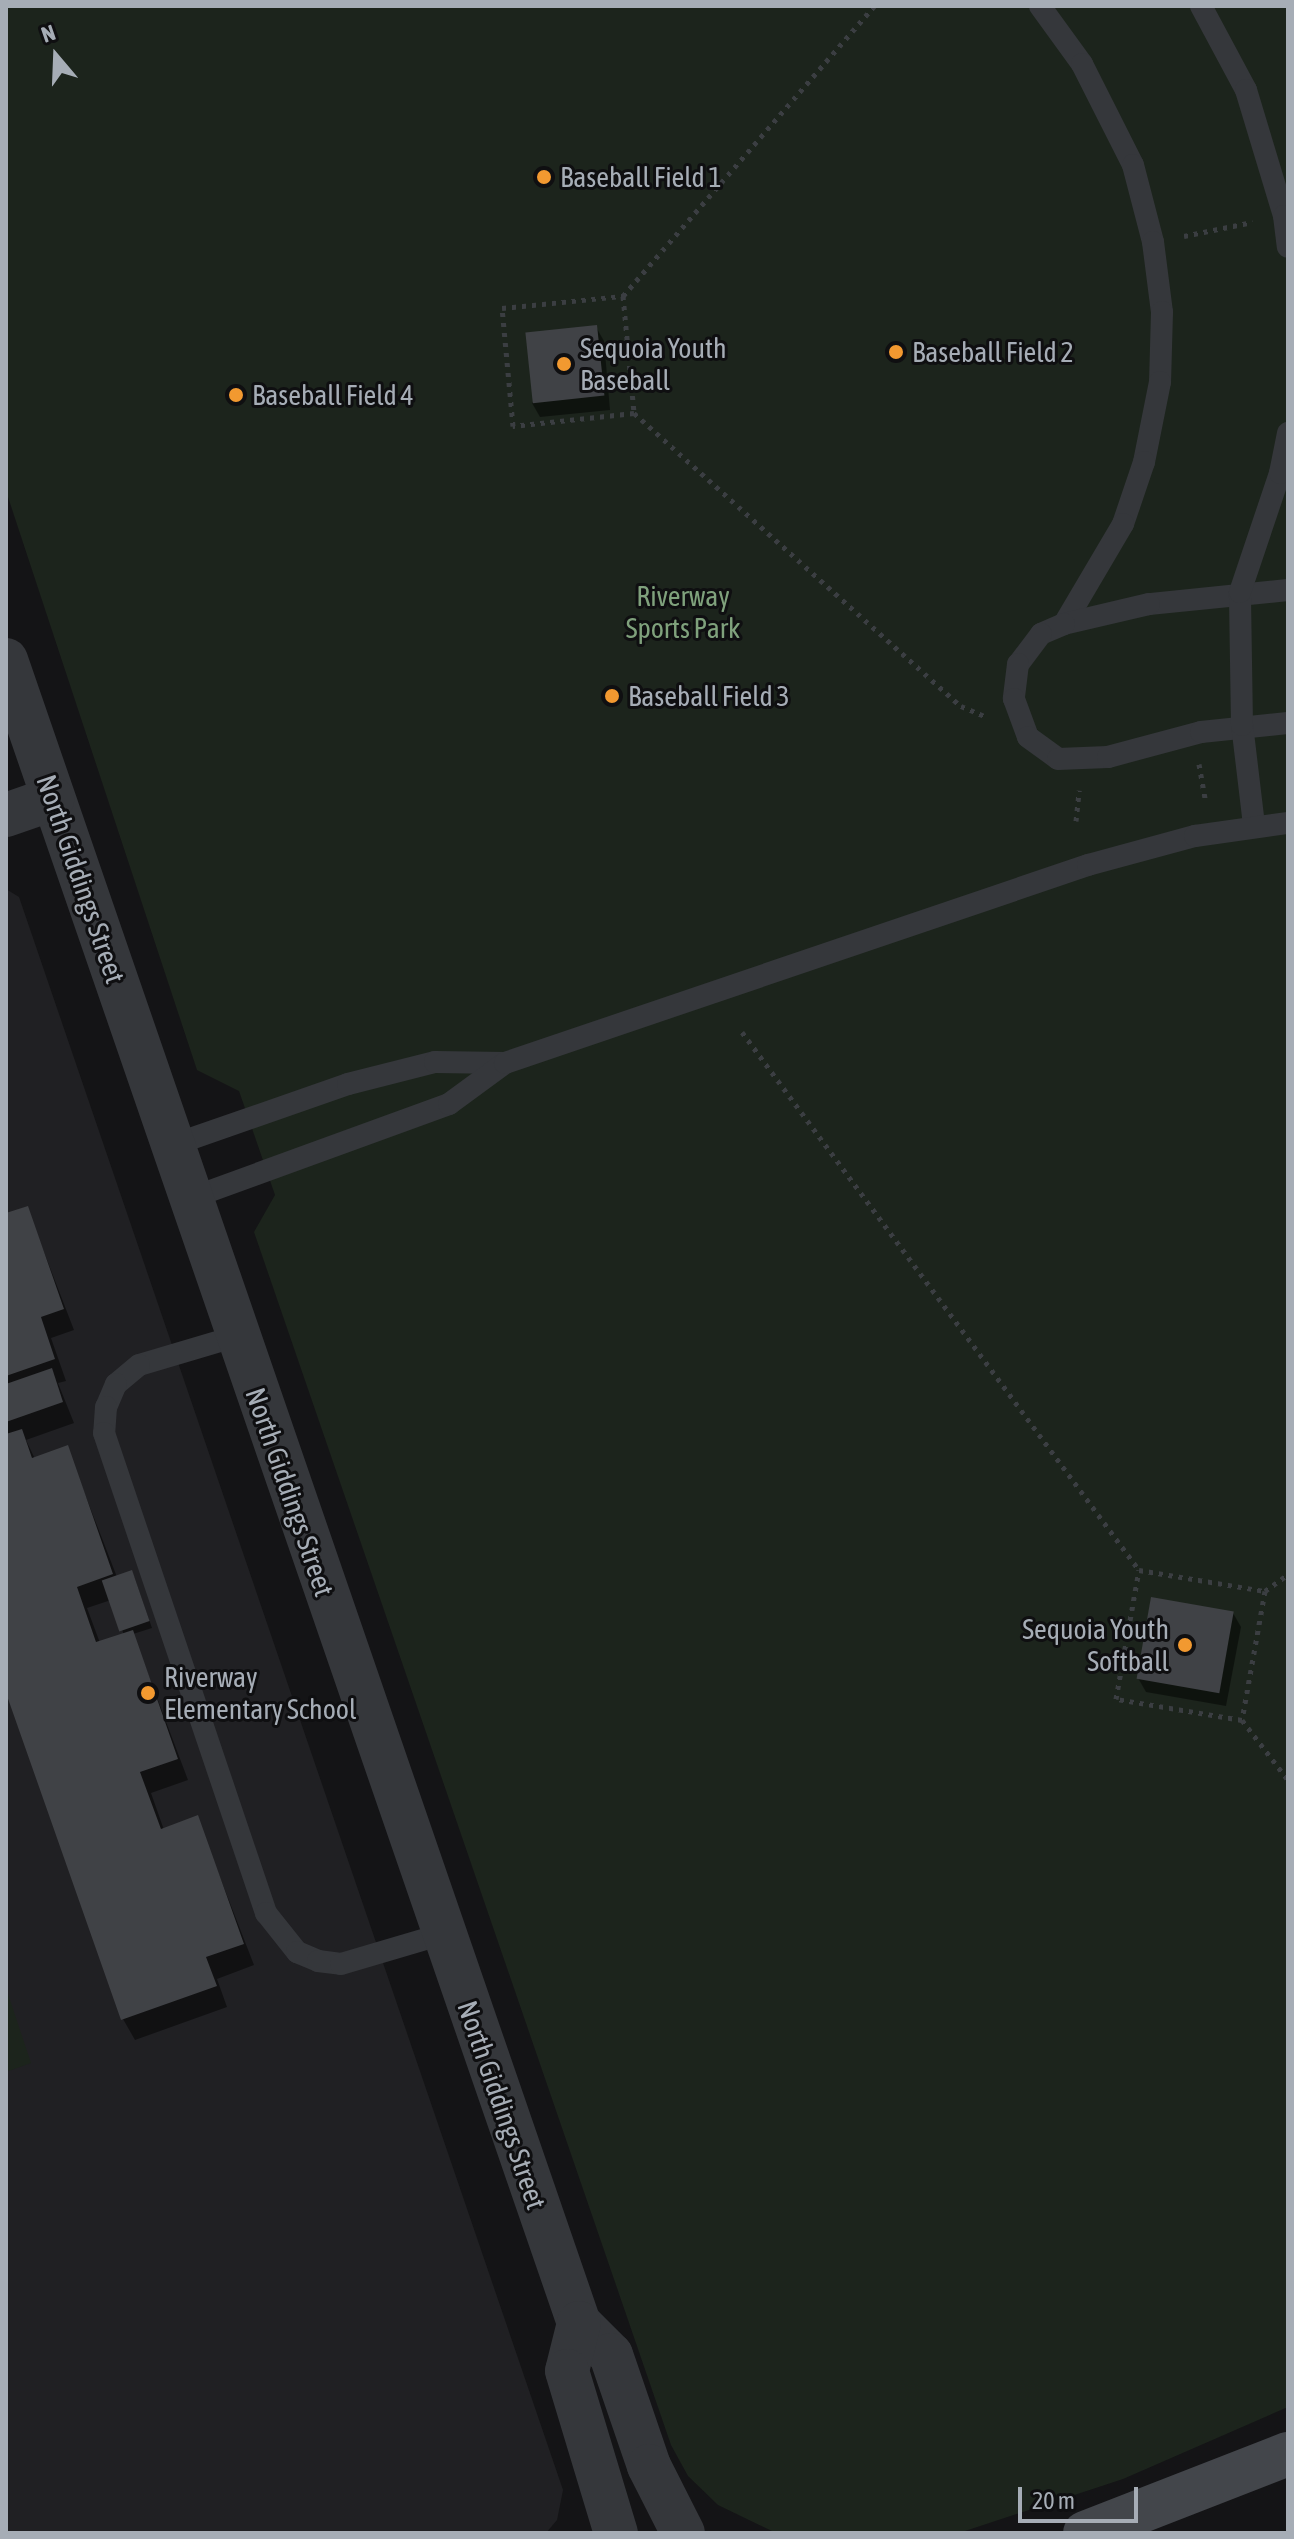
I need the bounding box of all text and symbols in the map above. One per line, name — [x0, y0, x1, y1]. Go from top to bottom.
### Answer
north arrow — [16, 16, 96, 96]
text: N — [38, 19, 59, 48]
place label: Baseball Field 1 — [560, 160, 722, 194]
marker: Baseball Field 1 — [535, 168, 553, 186]
place label: Sequoia Youth Baseball — [580, 331, 727, 397]
place label: Baseball Field 2 — [912, 335, 1074, 369]
marker: Baseball Field 2 — [887, 343, 905, 361]
marker: Sequoia Youth Baseball — [555, 355, 573, 373]
place label: Baseball Field 4 — [252, 378, 414, 412]
marker: Baseball Field 4 — [227, 386, 245, 404]
park label: Riverway Sports Park — [626, 579, 740, 645]
place label: Baseball Field 3 — [628, 679, 790, 713]
marker: Baseball Field 3 — [603, 687, 621, 705]
street label: North Giddings Street — [30, 770, 132, 988]
street label: North Giddings Street — [239, 1383, 341, 1601]
place label: Sequoia Youth Softball — [1022, 1612, 1169, 1678]
marker: Sequoia Youth Softball — [1176, 1636, 1194, 1654]
place label: Riverway Elementary School — [164, 1660, 356, 1726]
marker: Riverway Elementary School — [139, 1684, 157, 1702]
street label: North Giddings Street — [451, 1996, 553, 2214]
scale bar — [1022, 2471, 1142, 2521]
text: 20 m — [1032, 2487, 1075, 2514]

